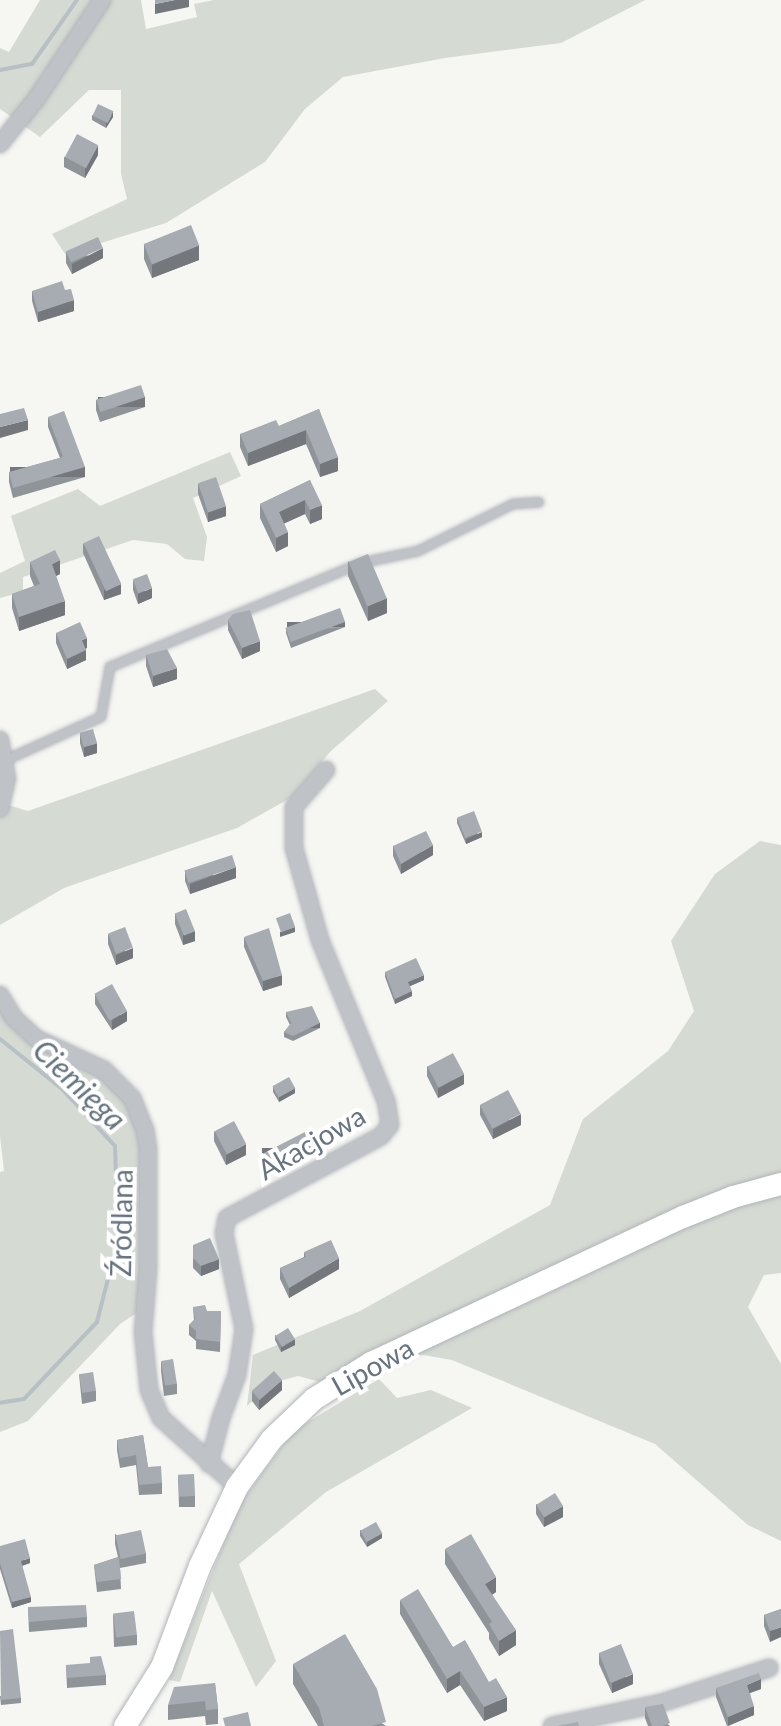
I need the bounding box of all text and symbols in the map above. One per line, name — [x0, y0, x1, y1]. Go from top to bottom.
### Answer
water label: Ciemięga — [26, 1031, 134, 1137]
street label: Akacjowa — [251, 1098, 371, 1186]
street label: Źródlana — [103, 1169, 139, 1277]
street label: Lipowa — [325, 1330, 419, 1402]

